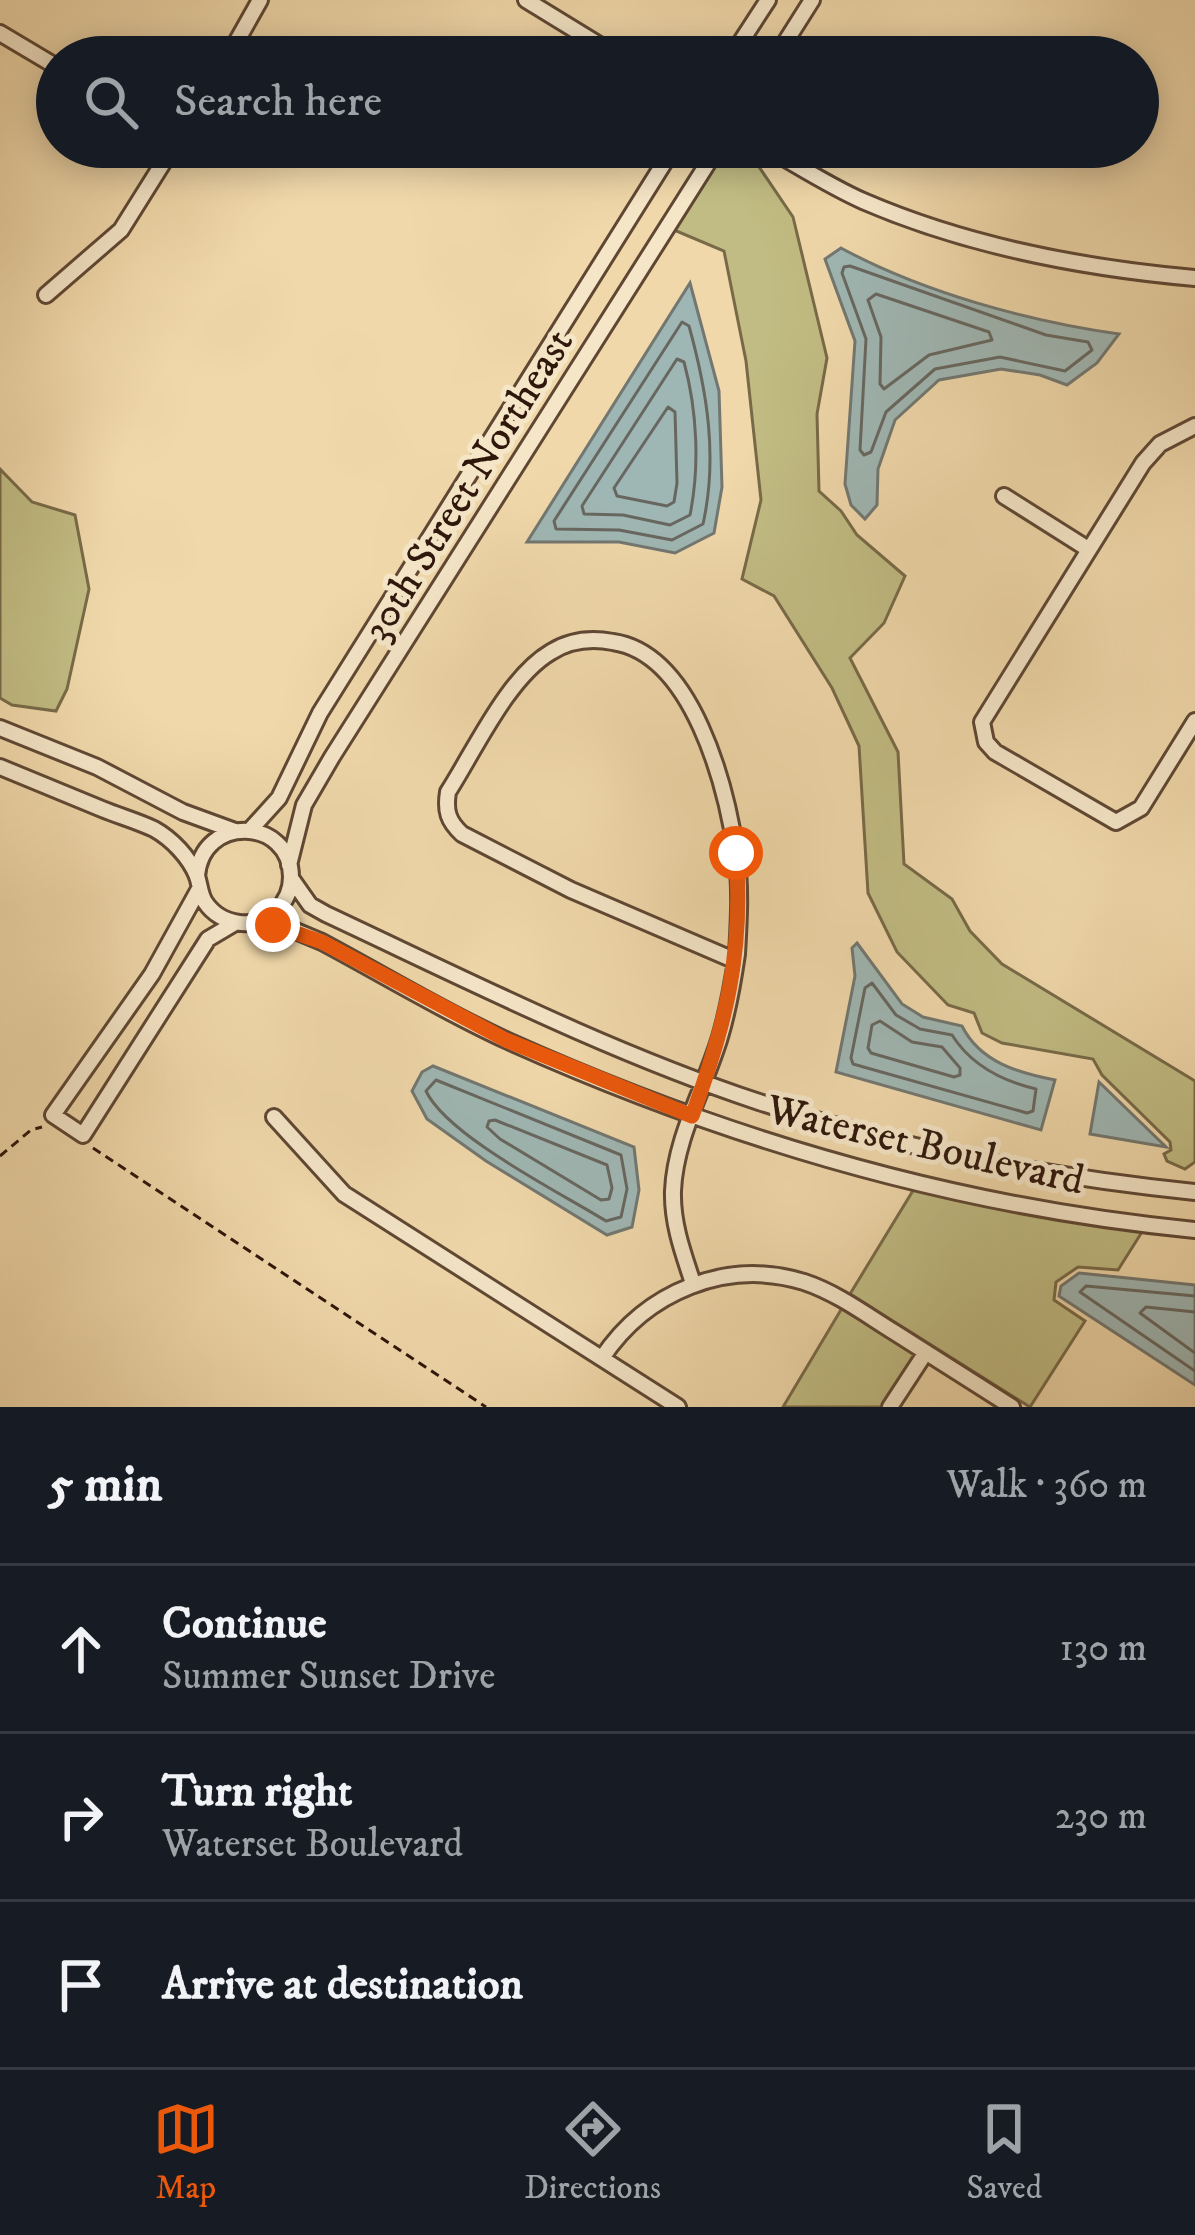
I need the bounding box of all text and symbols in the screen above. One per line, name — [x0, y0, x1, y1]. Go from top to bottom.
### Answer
search box — [36, 36, 1159, 168]
icon: search — [78, 69, 144, 135]
text: Search here — [174, 74, 382, 130]
street label: 30th Street Northeast — [351, 320, 586, 651]
route start — [709, 826, 763, 880]
route end — [246, 898, 300, 952]
street label: Waterset Boulevard — [761, 1084, 1089, 1208]
text: 5 min — [48, 1453, 162, 1517]
text: Walk · 360 m — [946, 1461, 1147, 1510]
text: Continue — [162, 1596, 327, 1652]
icon: ahead — [48, 1616, 114, 1682]
text: 130 m — [1059, 1624, 1147, 1673]
text: Summer Sunset Drive — [162, 1652, 495, 1701]
text: Turn right — [162, 1764, 352, 1820]
icon: right — [48, 1784, 114, 1850]
text: 230 m — [1055, 1792, 1147, 1841]
text: Waterset Boulevard — [162, 1820, 463, 1869]
icon: arrive — [48, 1952, 114, 2018]
text: Arrive at destination — [162, 1957, 523, 2013]
tab: Map — [153, 2096, 219, 2209]
tab: Directions — [524, 2096, 661, 2209]
tab: Saved — [966, 2096, 1042, 2209]

